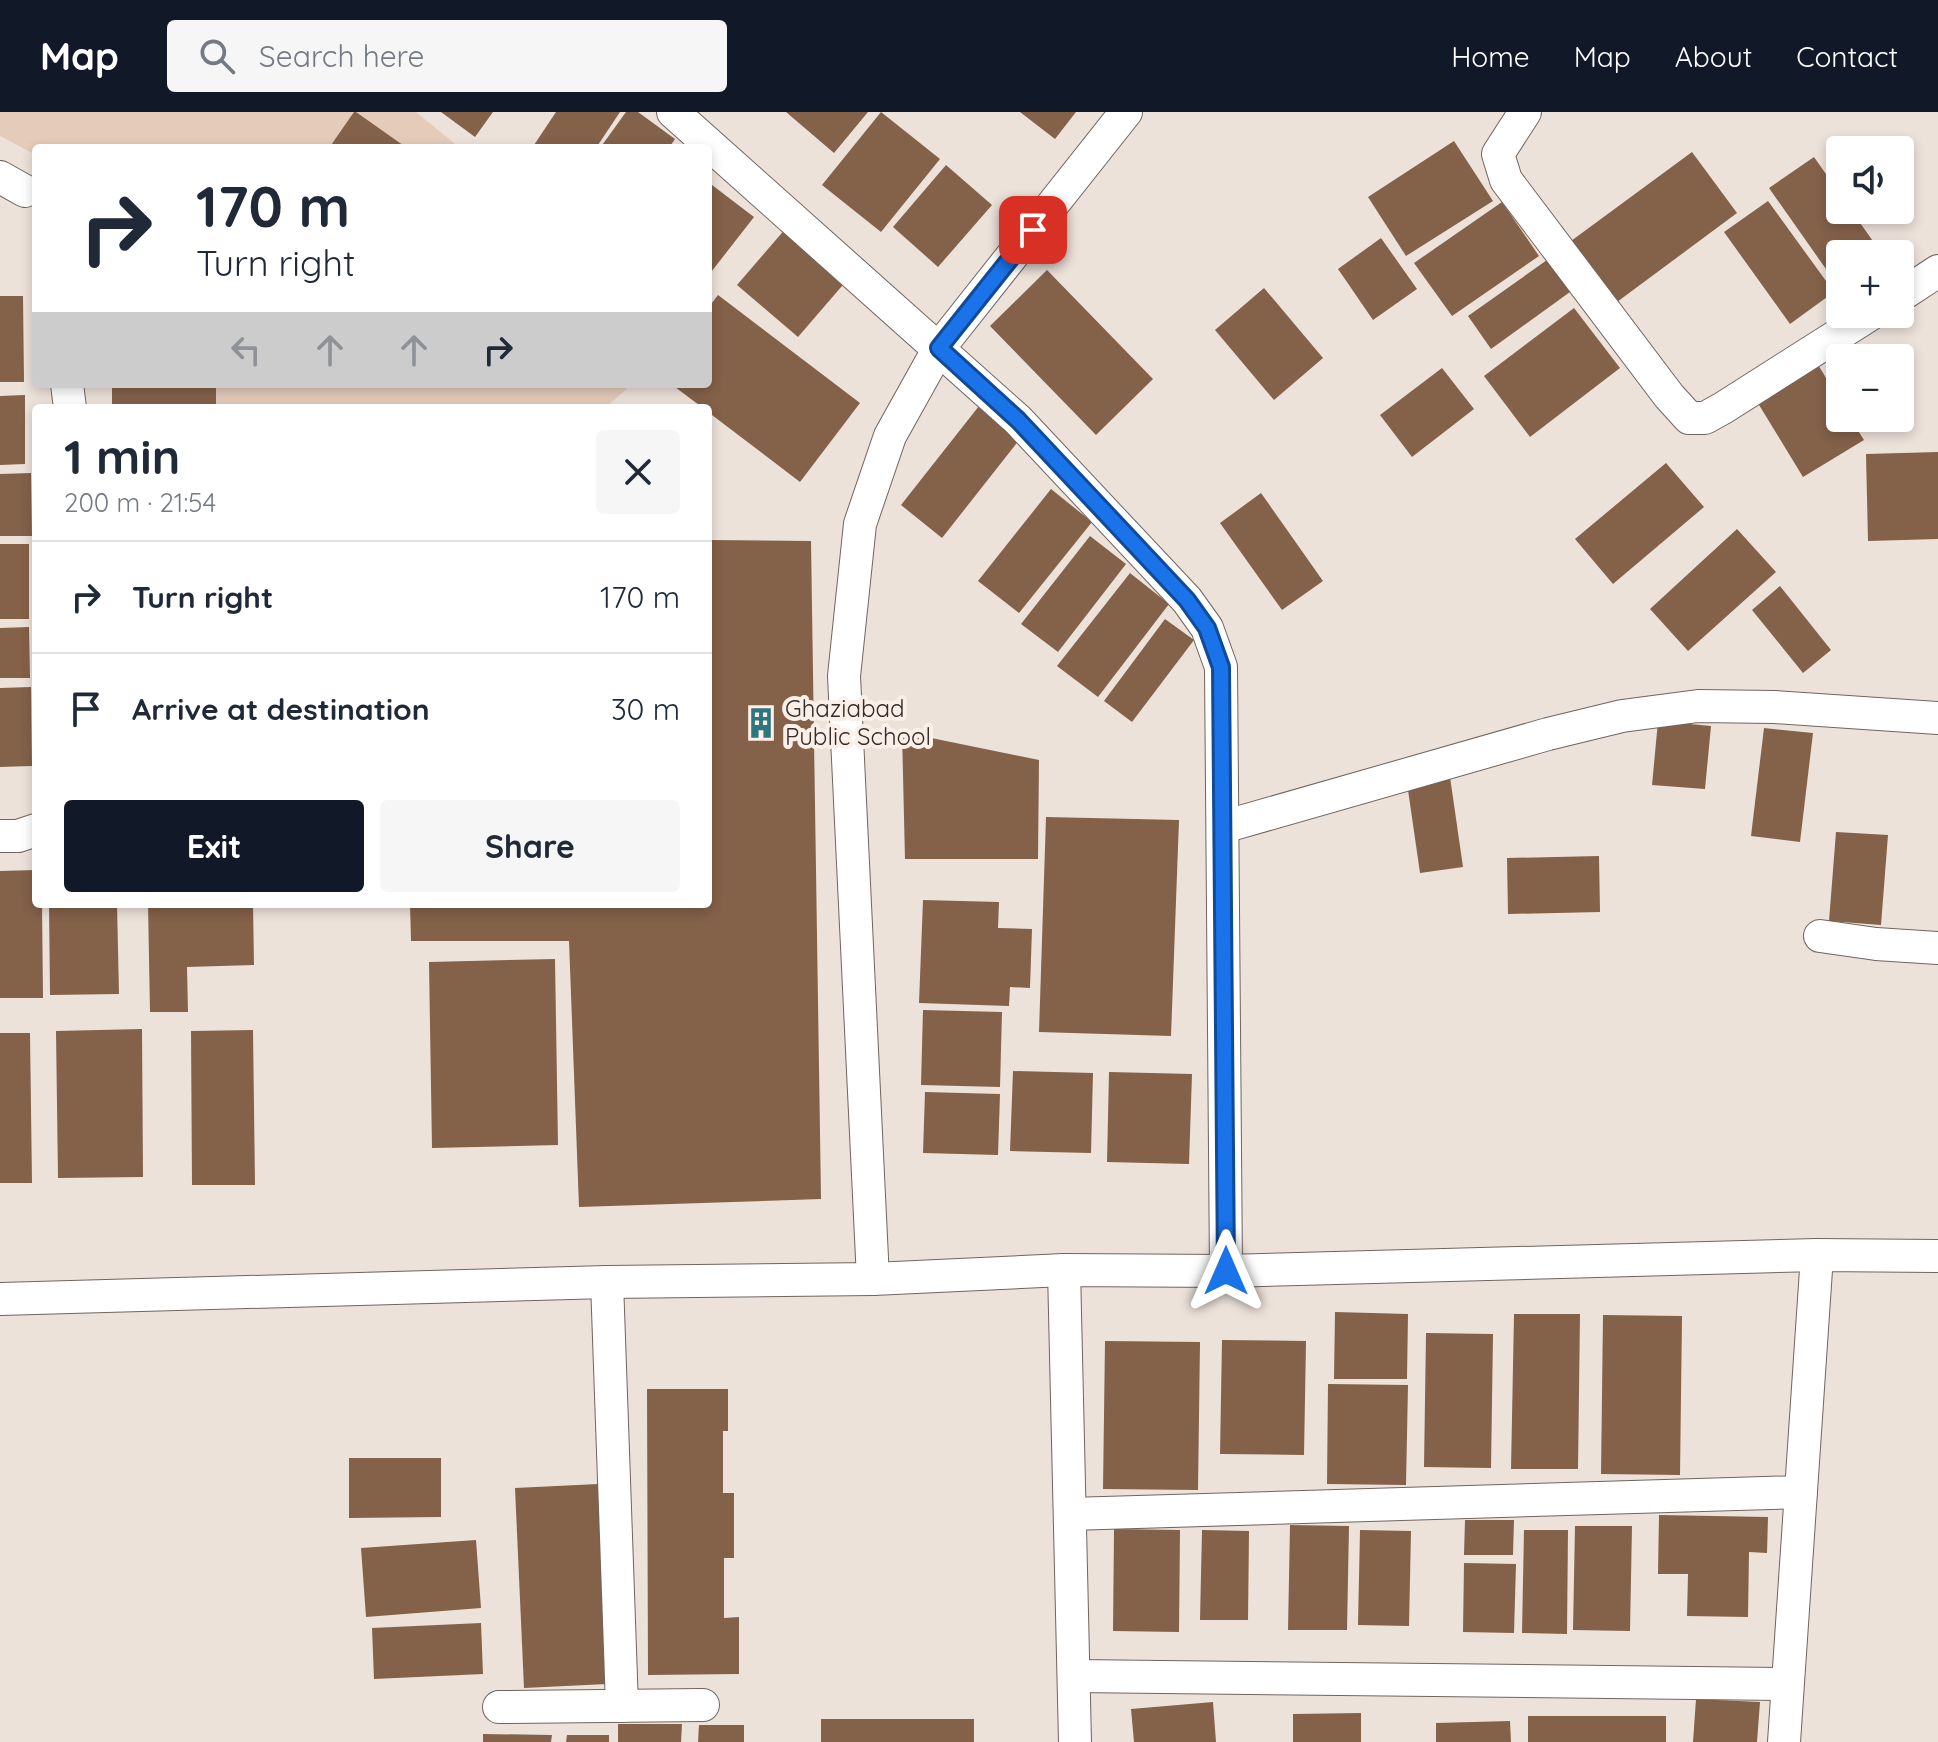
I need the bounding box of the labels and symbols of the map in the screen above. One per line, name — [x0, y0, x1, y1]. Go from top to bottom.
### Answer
pin — [999, 196, 1067, 264]
place label: Ghaziabad Public School — [785, 693, 931, 751]
building icon: Ghaziabad Public School — [744, 706, 778, 740]
position arrow — [1184, 1229, 1268, 1313]

